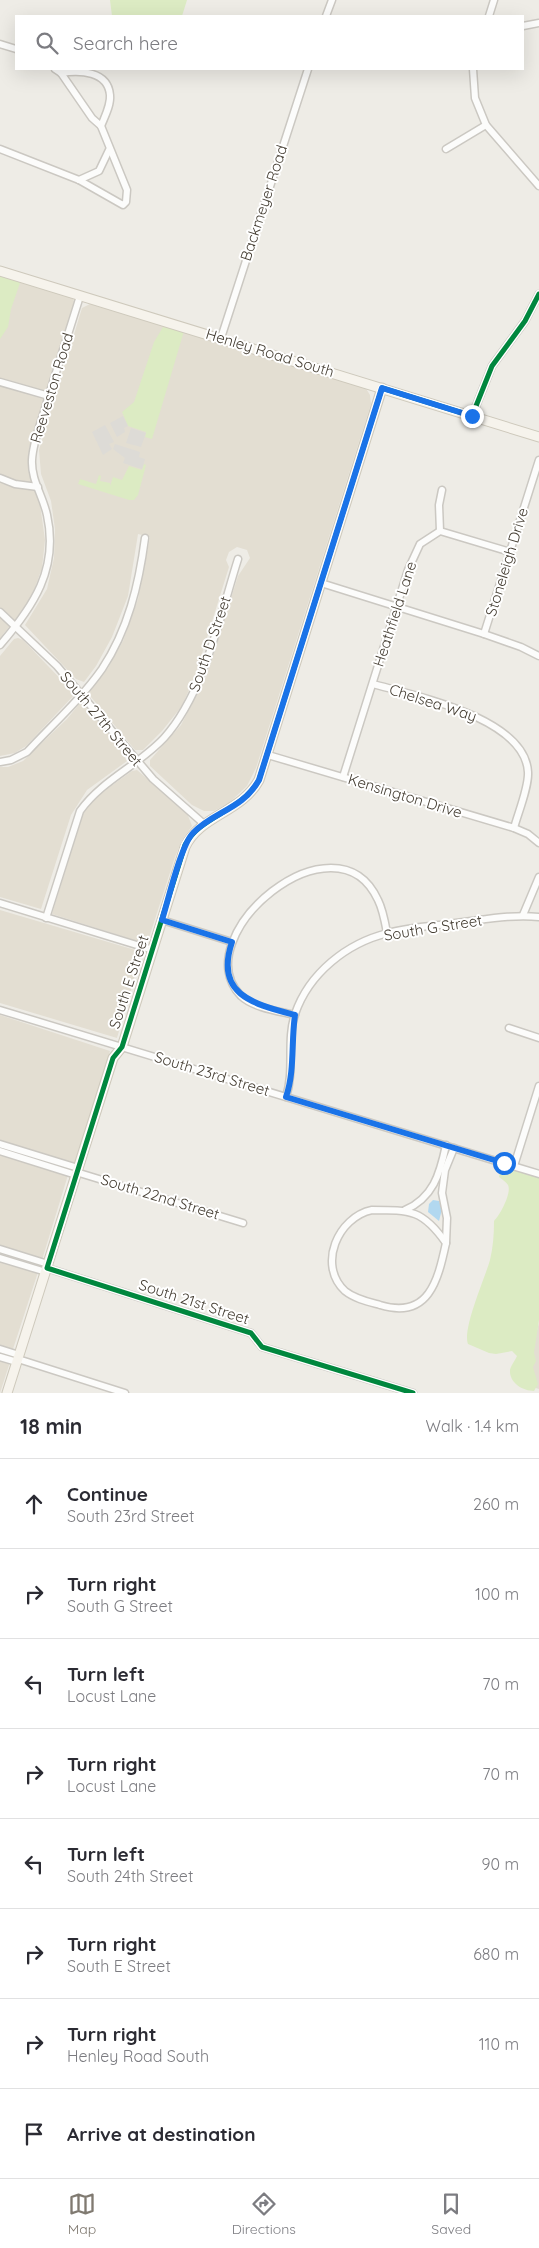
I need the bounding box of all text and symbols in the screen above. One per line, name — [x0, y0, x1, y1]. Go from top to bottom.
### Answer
search box — [15, 15, 524, 70]
icon: search — [33, 29, 61, 57]
text: Search here — [73, 31, 178, 55]
street label: Backmeyer Road — [236, 142, 291, 263]
street label: Henley Road South — [204, 324, 337, 381]
street label: Reeveston Road — [26, 330, 77, 445]
route end — [461, 405, 484, 428]
street label: Stoneleigh Drive — [481, 505, 532, 619]
street label: Heathfield Lane — [369, 559, 421, 669]
street label: South D Street — [184, 594, 235, 694]
street label: South 27th Street — [56, 667, 147, 770]
street label: Chelsea Way — [387, 679, 479, 726]
street label: Kensington Drive — [346, 769, 464, 822]
street label: South G Street — [382, 910, 483, 945]
street label: South E Street — [104, 933, 153, 1031]
street label: South 23rd Street — [152, 1047, 272, 1100]
route start — [493, 1152, 516, 1175]
street label: South 22nd Street — [98, 1169, 222, 1224]
street label: South 21st Street — [137, 1275, 252, 1328]
text: 18 min — [20, 1413, 82, 1439]
text: Walk · 1.4 km — [426, 1416, 519, 1436]
text: Continue — [67, 1482, 148, 1506]
icon: ahead — [20, 1490, 48, 1518]
text: 260 m — [473, 1494, 519, 1514]
text: South 23rd Street — [67, 1506, 195, 1526]
text: Turn right — [67, 1572, 156, 1596]
icon: right — [20, 1580, 48, 1608]
text: 100 m — [475, 1584, 519, 1604]
text: South G Street — [67, 1596, 173, 1616]
text: Turn left — [67, 1662, 145, 1686]
icon: left — [20, 1670, 48, 1698]
text: 70 m — [482, 1674, 519, 1694]
text: Locust Lane — [67, 1686, 156, 1706]
text: Turn right — [67, 1752, 156, 1776]
icon: right — [20, 1760, 48, 1788]
text: 70 m — [482, 1764, 519, 1784]
text: Locust Lane — [67, 1776, 156, 1796]
text: Turn left — [67, 1842, 145, 1866]
icon: left — [20, 1850, 48, 1878]
text: 90 m — [482, 1854, 519, 1874]
text: South 24th Street — [67, 1866, 193, 1886]
text: Turn right — [67, 1932, 156, 1956]
icon: right — [20, 1940, 48, 1968]
text: 680 m — [473, 1944, 519, 1964]
text: South E Street — [67, 1956, 171, 1976]
text: Turn right — [67, 2022, 156, 2046]
icon: right — [20, 2030, 48, 2058]
text: 110 m — [479, 2034, 519, 2054]
text: Henley Road South — [67, 2046, 209, 2066]
icon: arrive — [20, 2120, 48, 2148]
text: Arrive at destination — [67, 2122, 256, 2146]
tab: Map — [68, 2190, 96, 2238]
tab: Directions — [232, 2190, 296, 2238]
tab: Saved — [431, 2190, 471, 2238]

